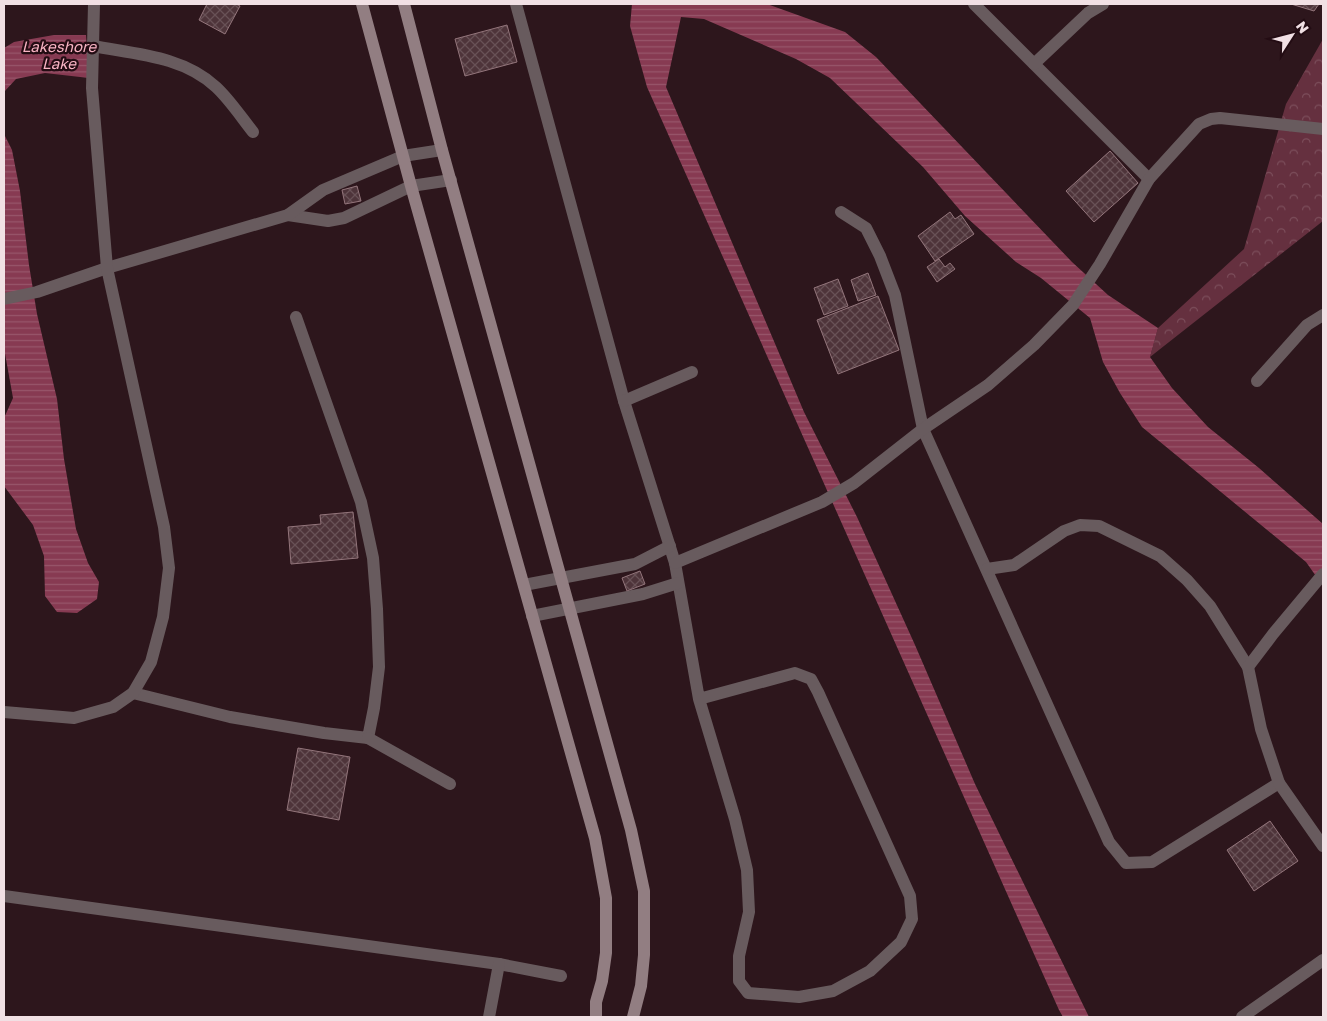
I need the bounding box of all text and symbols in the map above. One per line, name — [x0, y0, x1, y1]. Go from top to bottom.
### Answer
north arrow — [1267, 10, 1317, 60]
text: N — [1293, 18, 1313, 36]
water label: Lakeshore Lake — [22, 37, 98, 72]

